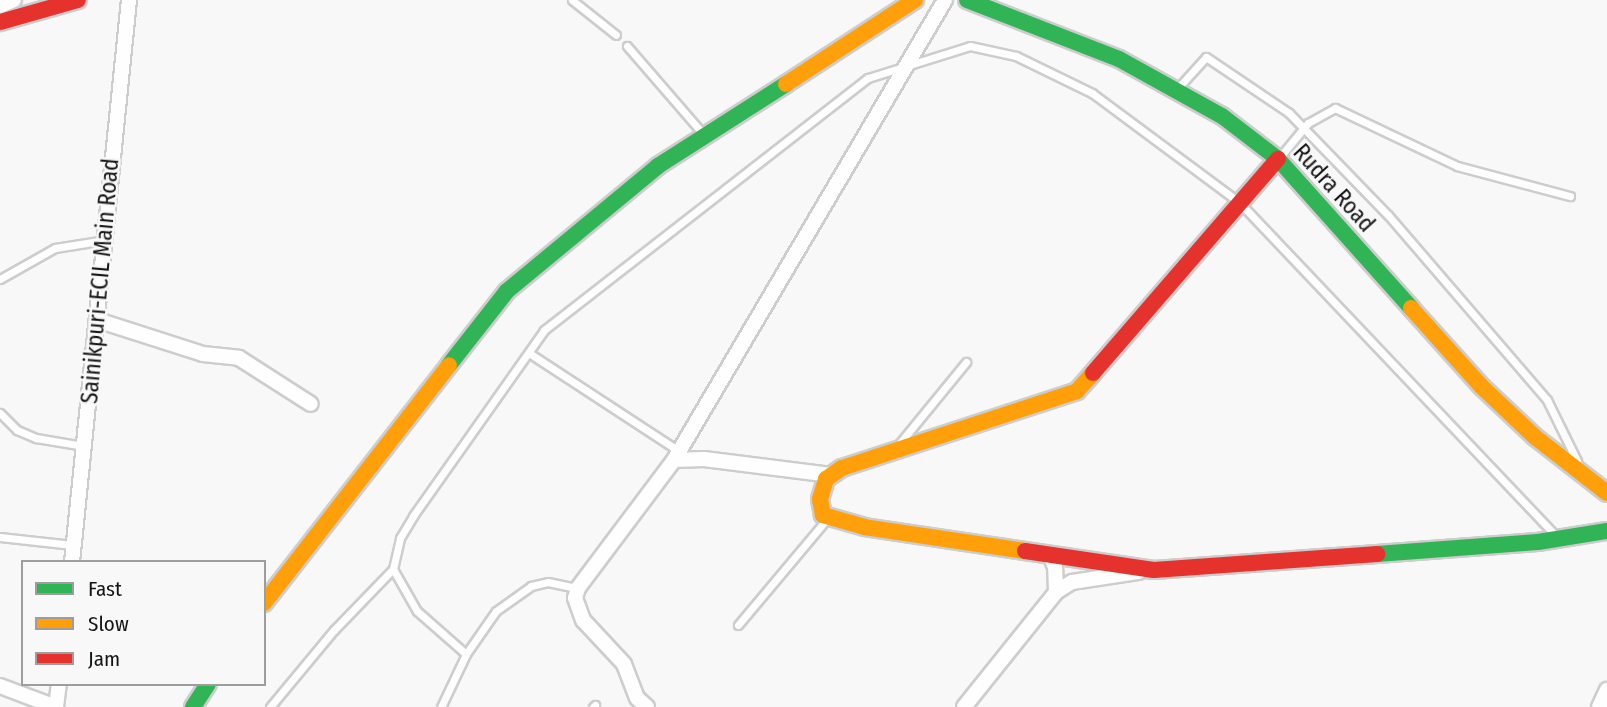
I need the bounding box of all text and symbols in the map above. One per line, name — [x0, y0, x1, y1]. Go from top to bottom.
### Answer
street label: Rudra Road — [1287, 138, 1381, 238]
street label: Sainikpuri-ECIL Main Road — [76, 157, 124, 405]
legend — [21, 560, 266, 686]
text: Fast — [88, 576, 122, 602]
text: Slow — [88, 611, 129, 637]
text: Jam — [88, 646, 120, 672]

